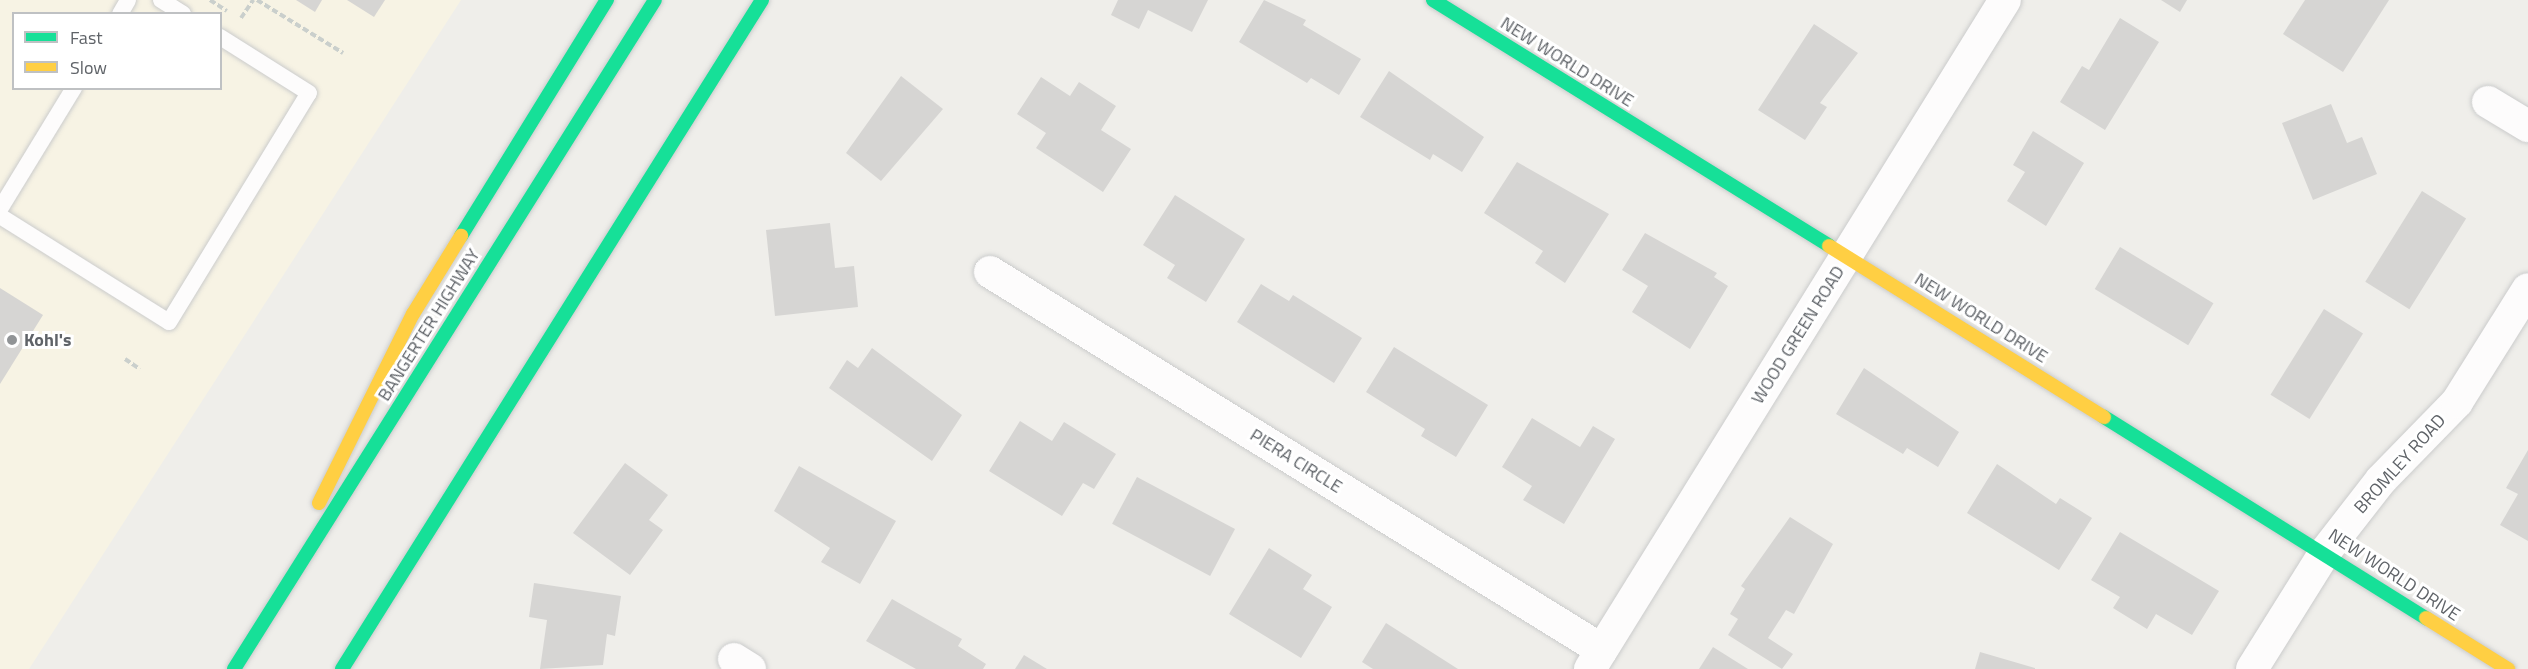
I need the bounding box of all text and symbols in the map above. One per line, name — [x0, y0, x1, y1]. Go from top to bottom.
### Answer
legend — [12, 12, 222, 90]
street label: NEW WORLD DRIVE — [1497, 12, 1637, 112]
text: Fast — [70, 24, 103, 51]
text: Slow — [70, 54, 107, 81]
street label: BANGERTER HIGHWAY — [373, 245, 485, 405]
street label: WOOD GREEN ROAD — [1747, 262, 1849, 408]
street label: NEW WORLD DRIVE — [1911, 268, 2051, 368]
place label: Kohl's — [24, 329, 72, 351]
marker: Kohl's — [5, 333, 19, 347]
street label: BROMLEY ROAD — [2350, 410, 2450, 518]
street label: PIERA CIRCLE — [1246, 424, 1346, 498]
street label: NEW WORLD DRIVE — [2324, 524, 2464, 626]

